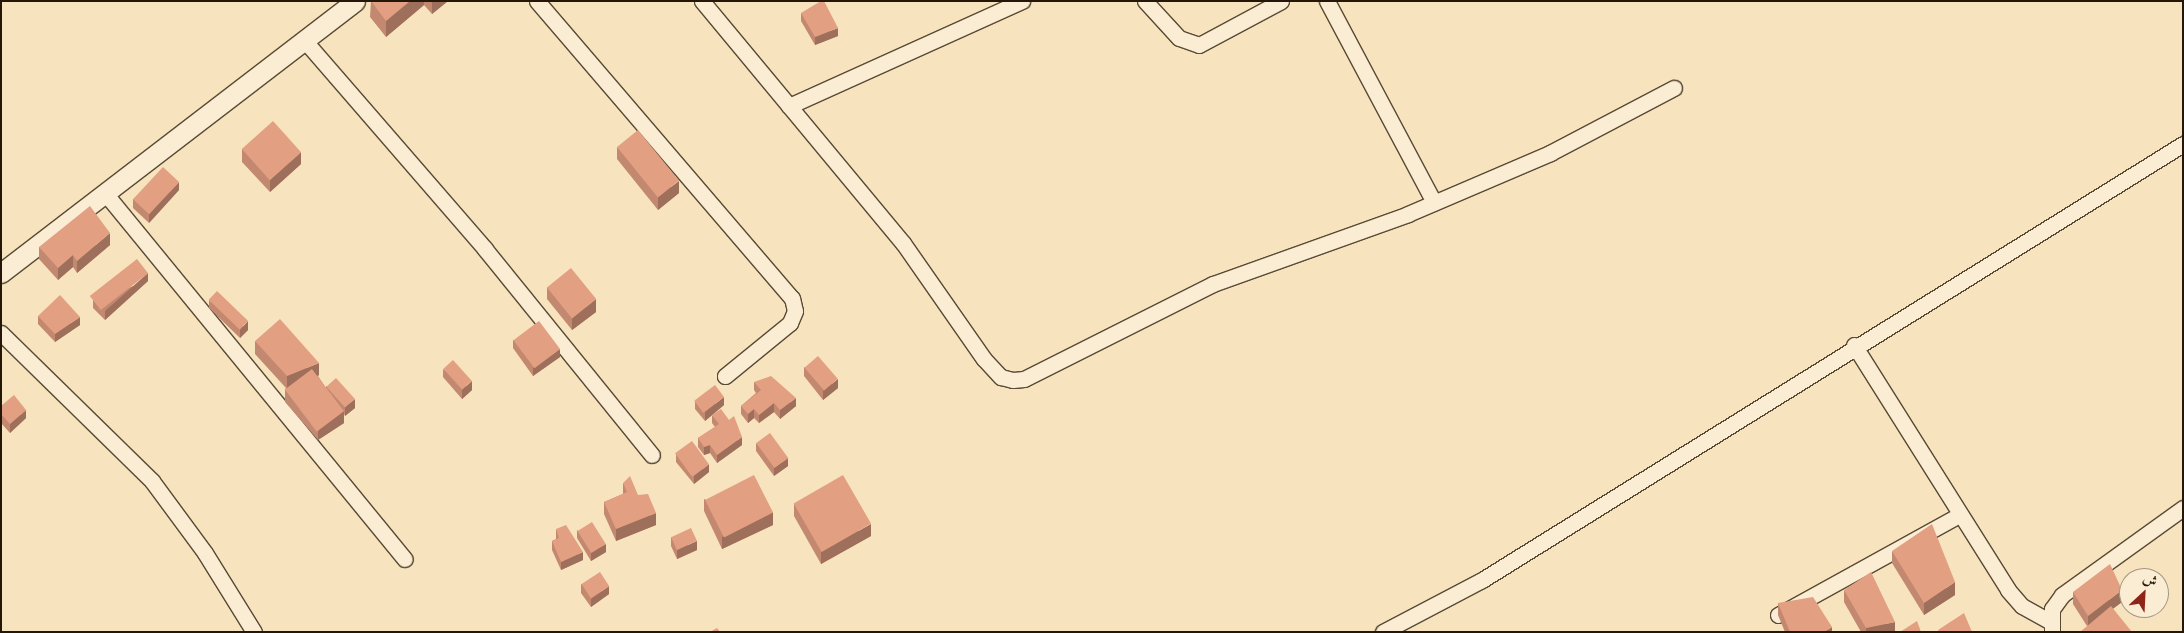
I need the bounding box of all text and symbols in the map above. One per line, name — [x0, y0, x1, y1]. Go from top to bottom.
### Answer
north arrow — [2119, 568, 2169, 618]
text: ش — [2140, 569, 2160, 590]

